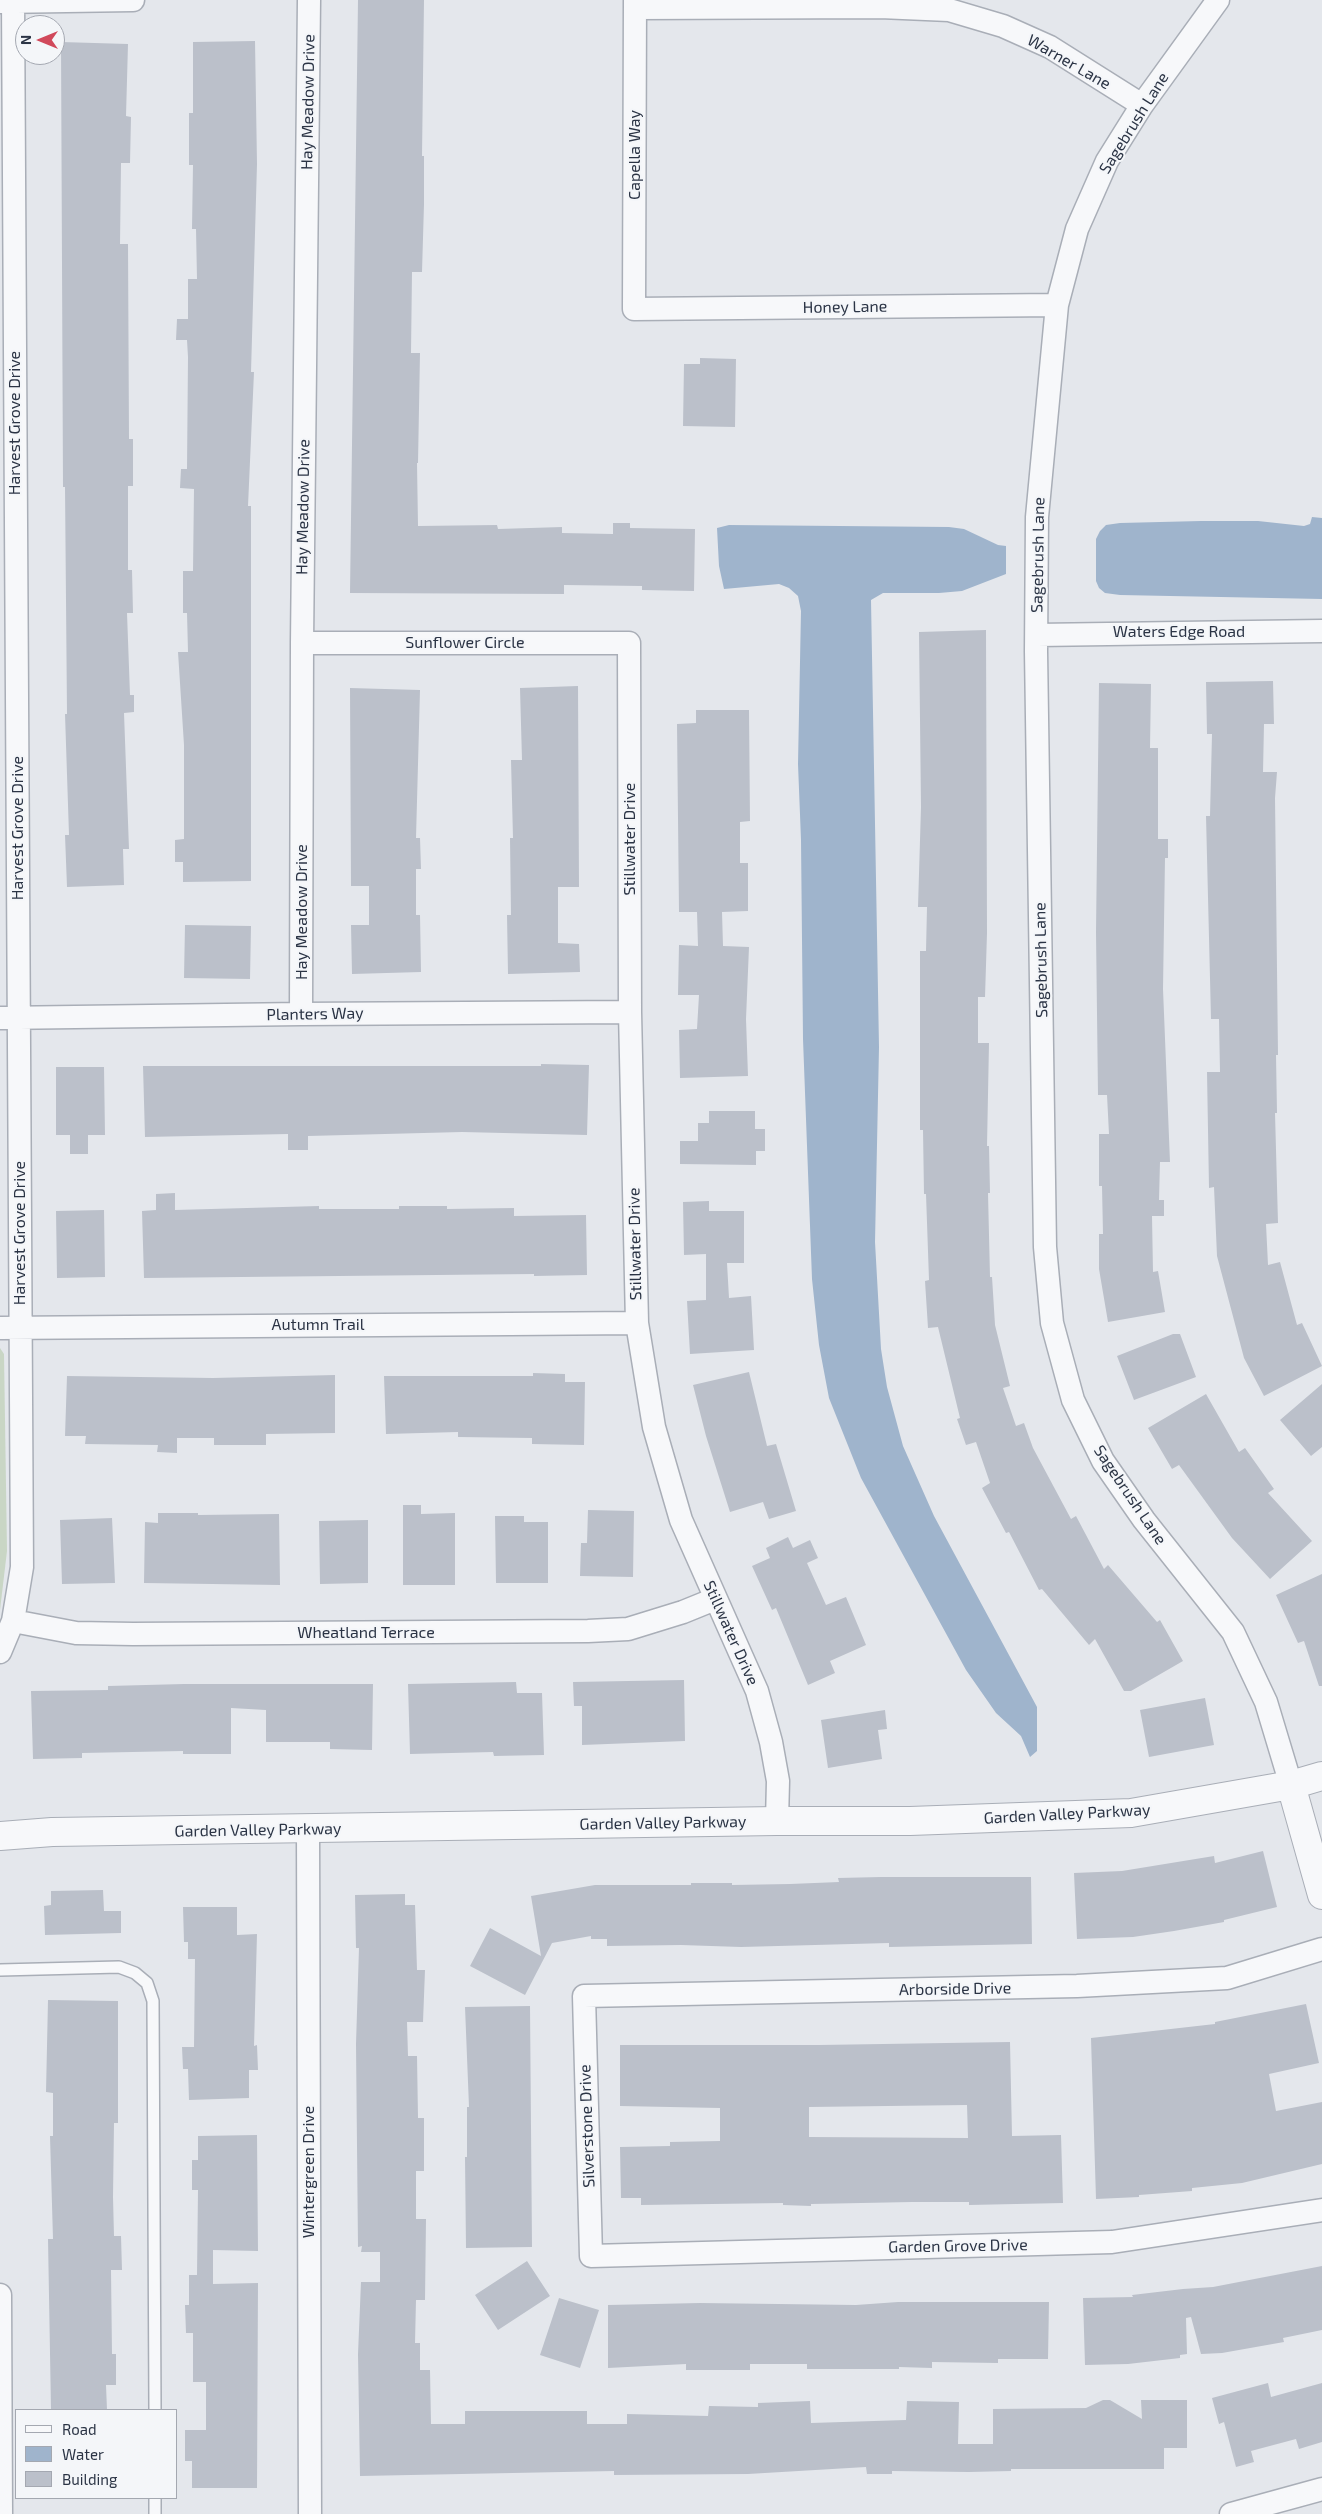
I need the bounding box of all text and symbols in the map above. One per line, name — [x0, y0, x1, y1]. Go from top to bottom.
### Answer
north arrow — [15, 15, 65, 65]
street label: Warner Lane — [1024, 30, 1114, 94]
street label: Hay Meadow Drive — [297, 34, 319, 170]
text: N — [17, 35, 34, 45]
street label: Sagebrush Lane — [1095, 69, 1173, 177]
street label: Capella Way — [625, 110, 645, 200]
street label: Honey Lane — [803, 297, 887, 317]
street label: Harvest Grove Drive — [5, 351, 25, 495]
street label: Hay Meadow Drive — [292, 439, 314, 575]
street label: Sagebrush Lane — [1027, 497, 1049, 613]
street label: Waters Edge Road — [1113, 622, 1245, 642]
street label: Sunflower Circle — [405, 633, 525, 653]
street label: Harvest Grove Drive — [8, 756, 28, 900]
street label: Stillwater Drive — [620, 783, 640, 895]
street label: Hay Meadow Drive — [292, 844, 312, 980]
street label: Sagebrush Lane — [1030, 902, 1052, 1018]
street label: Planters Way — [266, 1004, 364, 1024]
street label: Harvest Grove Drive — [10, 1161, 30, 1305]
street label: Stillwater Drive — [624, 1187, 646, 1301]
street label: Autumn Trail — [272, 1315, 364, 1335]
street label: Sagebrush Lane — [1090, 1442, 1170, 1548]
street label: Stillwater Drive — [699, 1578, 763, 1688]
street label: Wheatland Terrace — [297, 1623, 435, 1643]
street label: Garden Valley Parkway — [983, 1800, 1151, 1828]
street label: Garden Valley Parkway — [579, 1812, 747, 1834]
street label: Garden Valley Parkway — [174, 1819, 342, 1841]
street label: Arborside Drive — [899, 1978, 1011, 2000]
street label: Silverstone Drive — [575, 2064, 599, 2188]
street label: Wintergreen Drive — [299, 2106, 319, 2238]
street label: Garden Grove Drive — [888, 2235, 1028, 2257]
legend — [15, 2409, 178, 2499]
text: Road — [62, 2420, 97, 2438]
text: Water — [62, 2445, 104, 2463]
text: Building — [62, 2470, 117, 2488]

